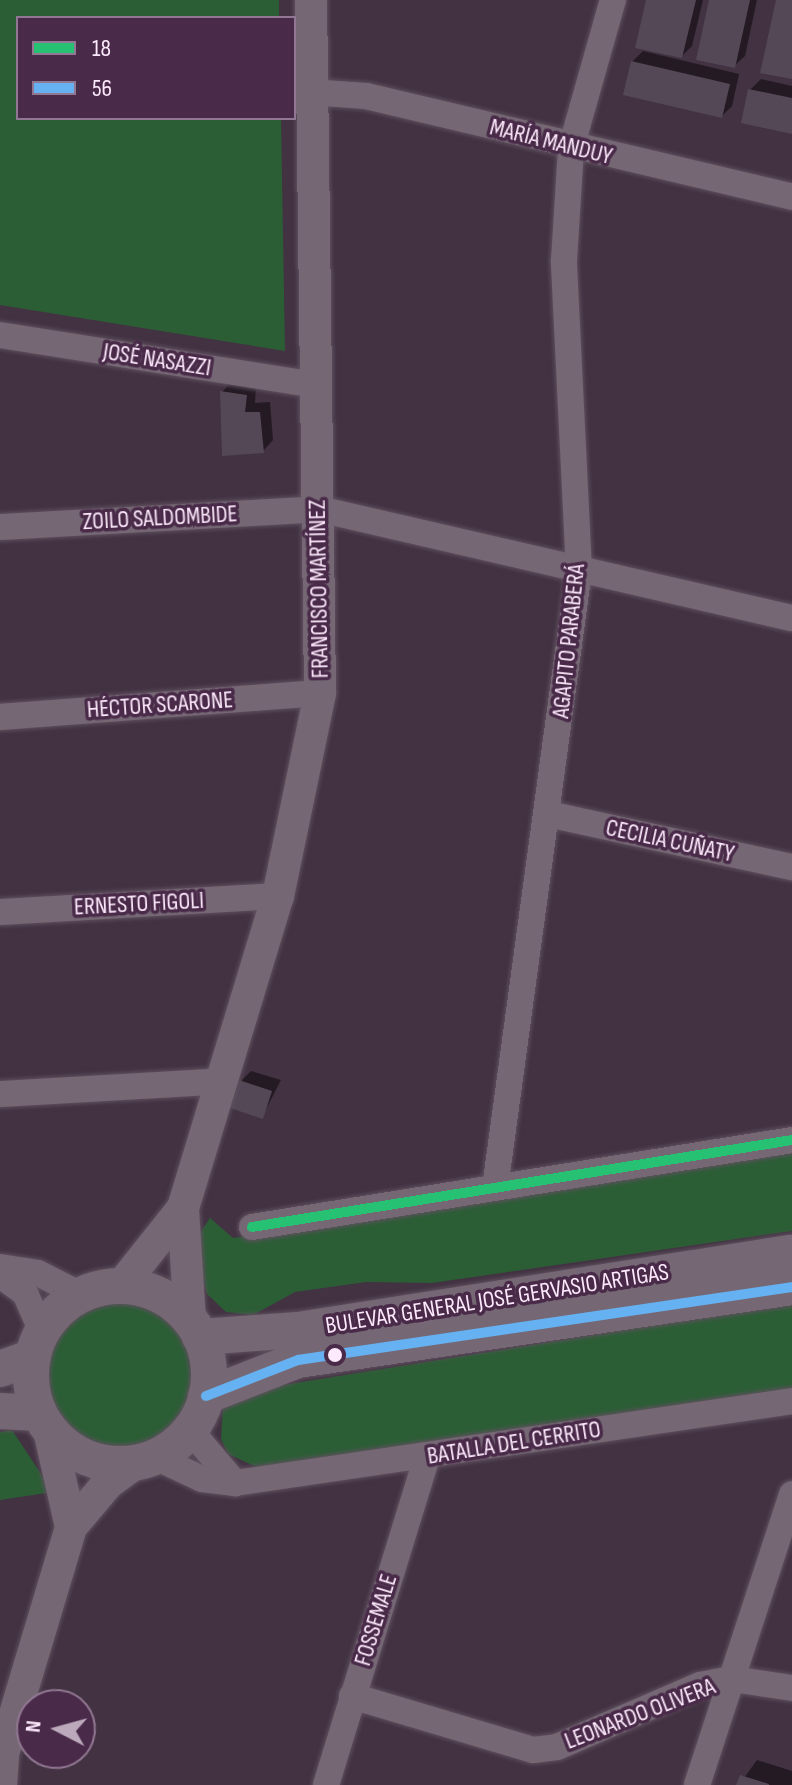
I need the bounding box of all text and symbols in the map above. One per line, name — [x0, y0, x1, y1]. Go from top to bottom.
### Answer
legend — [16, 16, 296, 120]
text: 18 — [92, 34, 111, 63]
text: 56 — [92, 74, 112, 103]
street label: MARÍA MANDUY — [487, 113, 615, 171]
street label: JOSÉ NASAZZI — [101, 337, 213, 383]
street label: FRANCISCO MARTÍNEZ — [303, 499, 335, 679]
street label: ZOILO SALDOMBIDE — [82, 500, 238, 536]
street label: AGAPITO PARABERÁ — [547, 562, 591, 720]
street label: HÉCTOR SCARONE — [86, 686, 234, 724]
street label: CECILIA CUÑATY — [603, 813, 737, 869]
street label: ERNESTO FIGOLI — [73, 886, 205, 922]
street label: BULEVAR GENERAL JOSÉ GERVASIO ARTIGAS — [323, 1258, 671, 1340]
unlabelled marker — [327, 1347, 343, 1363]
street label: BATALLA DEL CERRITO — [425, 1415, 603, 1471]
street label: FOSSEMALE — [348, 1571, 404, 1669]
street label: LEONARDO OLIVERA — [561, 1672, 719, 1756]
north arrow — [16, 1689, 96, 1769]
text: N — [20, 1719, 48, 1734]

